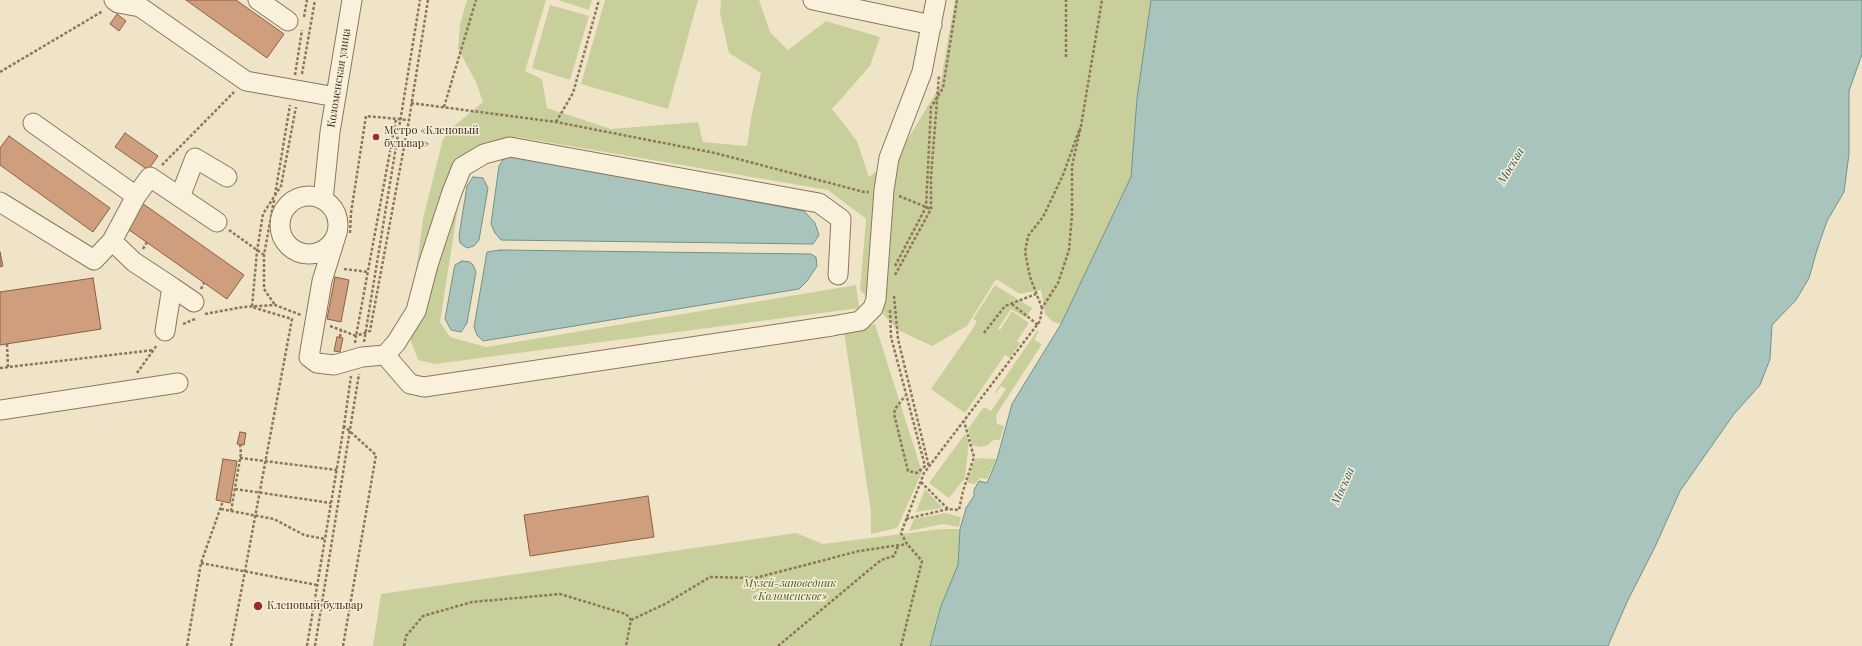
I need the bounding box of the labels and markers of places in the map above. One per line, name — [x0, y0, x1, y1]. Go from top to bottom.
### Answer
place label: Метро «Кленовый бульвар» — [384, 124, 479, 150]
marker: Метро «Кленовый бульвар» — [371, 132, 381, 142]
place label: Кленовый бульвар — [267, 599, 363, 613]
marker: Кленовый бульвар — [252, 600, 264, 612]

